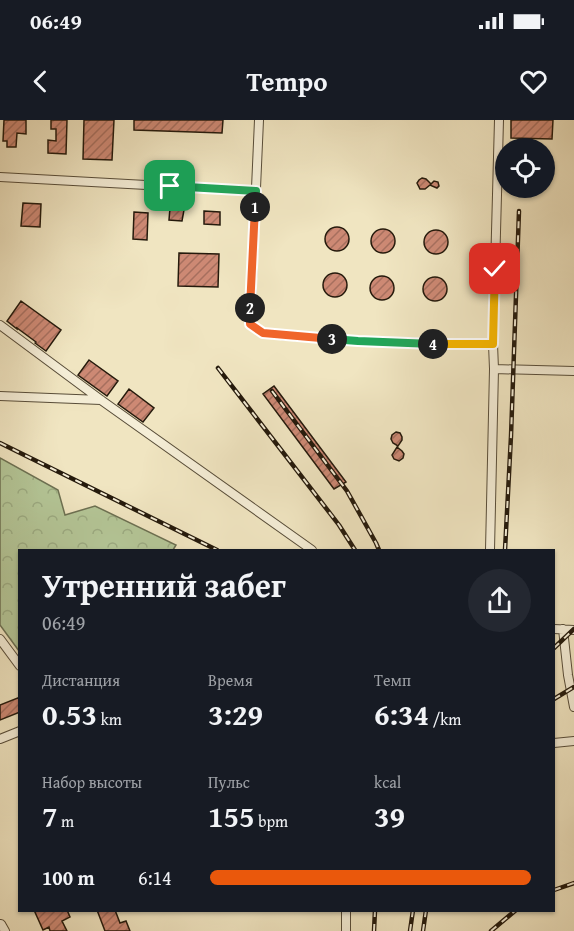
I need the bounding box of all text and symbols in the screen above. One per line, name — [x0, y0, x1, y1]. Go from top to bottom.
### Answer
text: 06:49 — [30, 5, 82, 37]
text: Tempo — [247, 61, 328, 101]
icon: back — [24, 65, 57, 98]
icon: heart — [517, 65, 550, 98]
map controls — [495, 138, 555, 198]
button: locate — [495, 138, 555, 198]
pin — [144, 160, 195, 211]
icon: arrive — [153, 169, 186, 202]
pin: 1 — [240, 192, 270, 222]
text: 1 — [251, 195, 259, 219]
pin — [469, 243, 520, 294]
icon: check — [478, 252, 511, 285]
pin: 2 — [235, 293, 265, 323]
text: 2 — [246, 296, 254, 320]
pin: 3 — [317, 324, 347, 354]
text: 3 — [328, 327, 336, 351]
pin: 4 — [418, 329, 448, 359]
text: 4 — [429, 332, 437, 356]
text: Утренний забег — [42, 561, 286, 609]
button: share — [468, 569, 531, 632]
text: 06:49 — [42, 608, 85, 637]
text: Дистанция — [42, 668, 120, 692]
text: Время — [208, 668, 253, 692]
text: Темп — [374, 668, 411, 692]
text: 0.53 — [42, 692, 97, 736]
text: 3:29 — [208, 692, 263, 736]
text: 6:34 — [374, 692, 429, 736]
text: km — [97, 707, 122, 731]
text: /km — [429, 707, 461, 731]
text: Набор высоты — [42, 770, 142, 794]
text: Пульс — [208, 770, 250, 794]
text: kcal — [374, 770, 401, 794]
text: 7 — [42, 794, 58, 838]
text: 155 — [208, 794, 255, 838]
text: 39 — [374, 794, 405, 838]
text: m — [58, 809, 74, 833]
text: bpm — [255, 809, 288, 833]
text: 100 m — [42, 863, 95, 892]
text: 6:14 — [138, 863, 172, 892]

